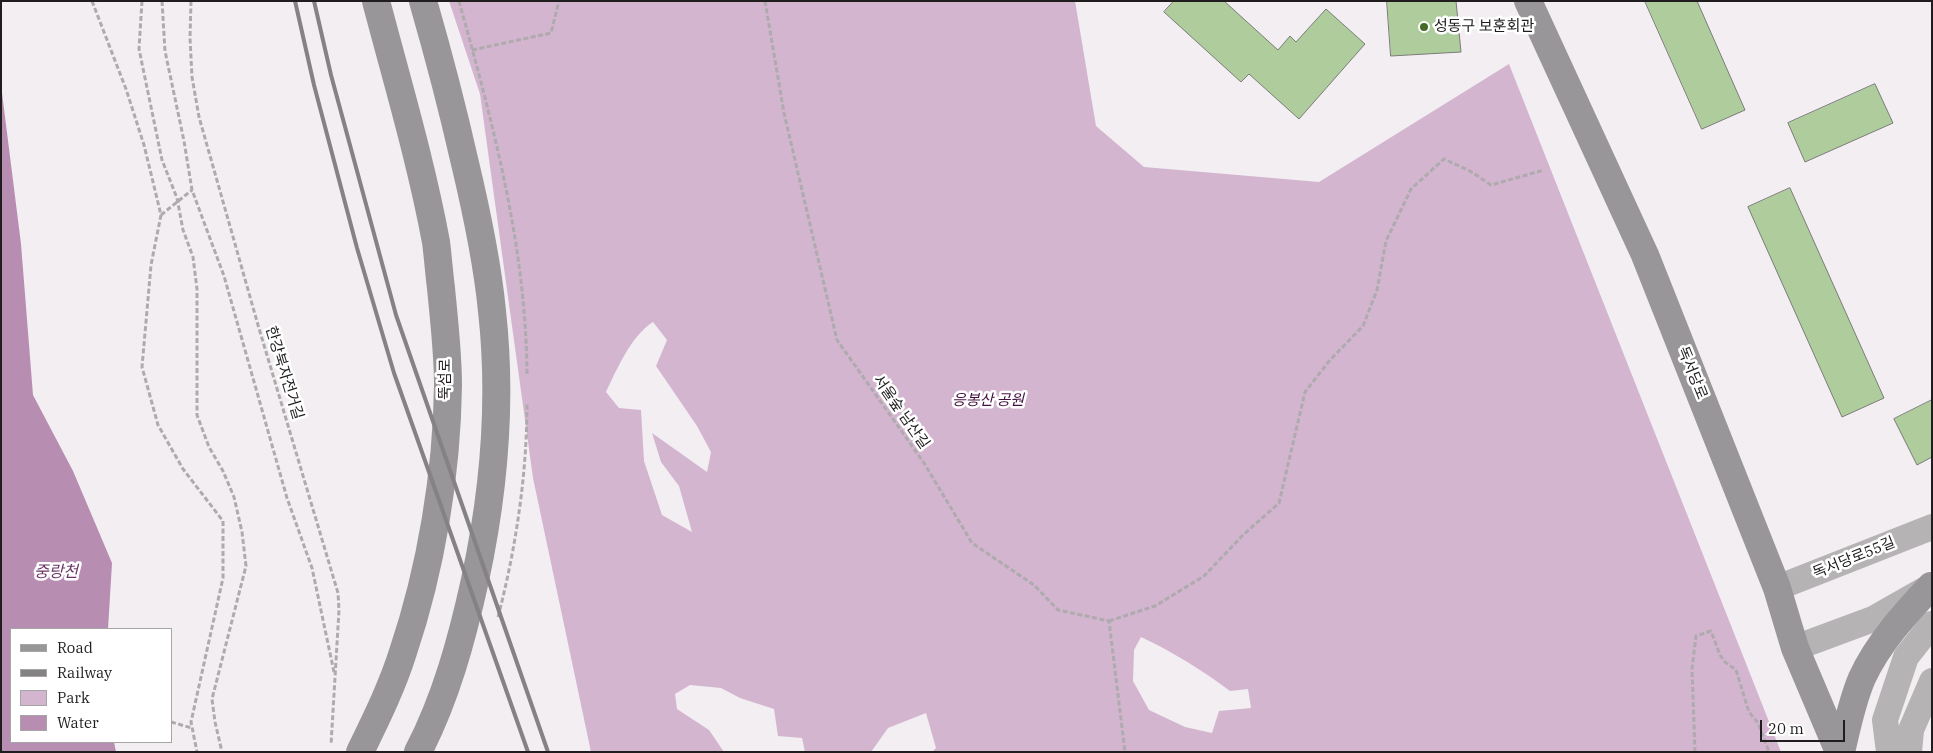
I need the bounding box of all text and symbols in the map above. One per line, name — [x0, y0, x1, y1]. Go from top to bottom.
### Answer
place label: 성동구 보훈회관 — [1434, 18, 1534, 36]
marker: 성동구 보훈회관 — [1418, 21, 1430, 33]
street label: 한강북자전거길 — [261, 324, 307, 422]
street label: 독서당로 — [1673, 344, 1711, 402]
street label: 뚝섬로 — [437, 358, 455, 400]
street label: 서울숲 남산길 — [869, 371, 933, 453]
park label: 응봉산 공원 — [952, 392, 1024, 410]
street label: 독서당로55길 — [1810, 533, 1898, 583]
water label: 중랑천 — [34, 562, 78, 582]
legend — [10, 628, 172, 743]
text: Road — [57, 638, 93, 657]
text: Railway — [57, 663, 112, 682]
text: Park — [57, 688, 90, 707]
scale bar — [1763, 710, 1848, 742]
text: Water — [57, 713, 99, 732]
text: 20 m — [1768, 719, 1804, 738]

